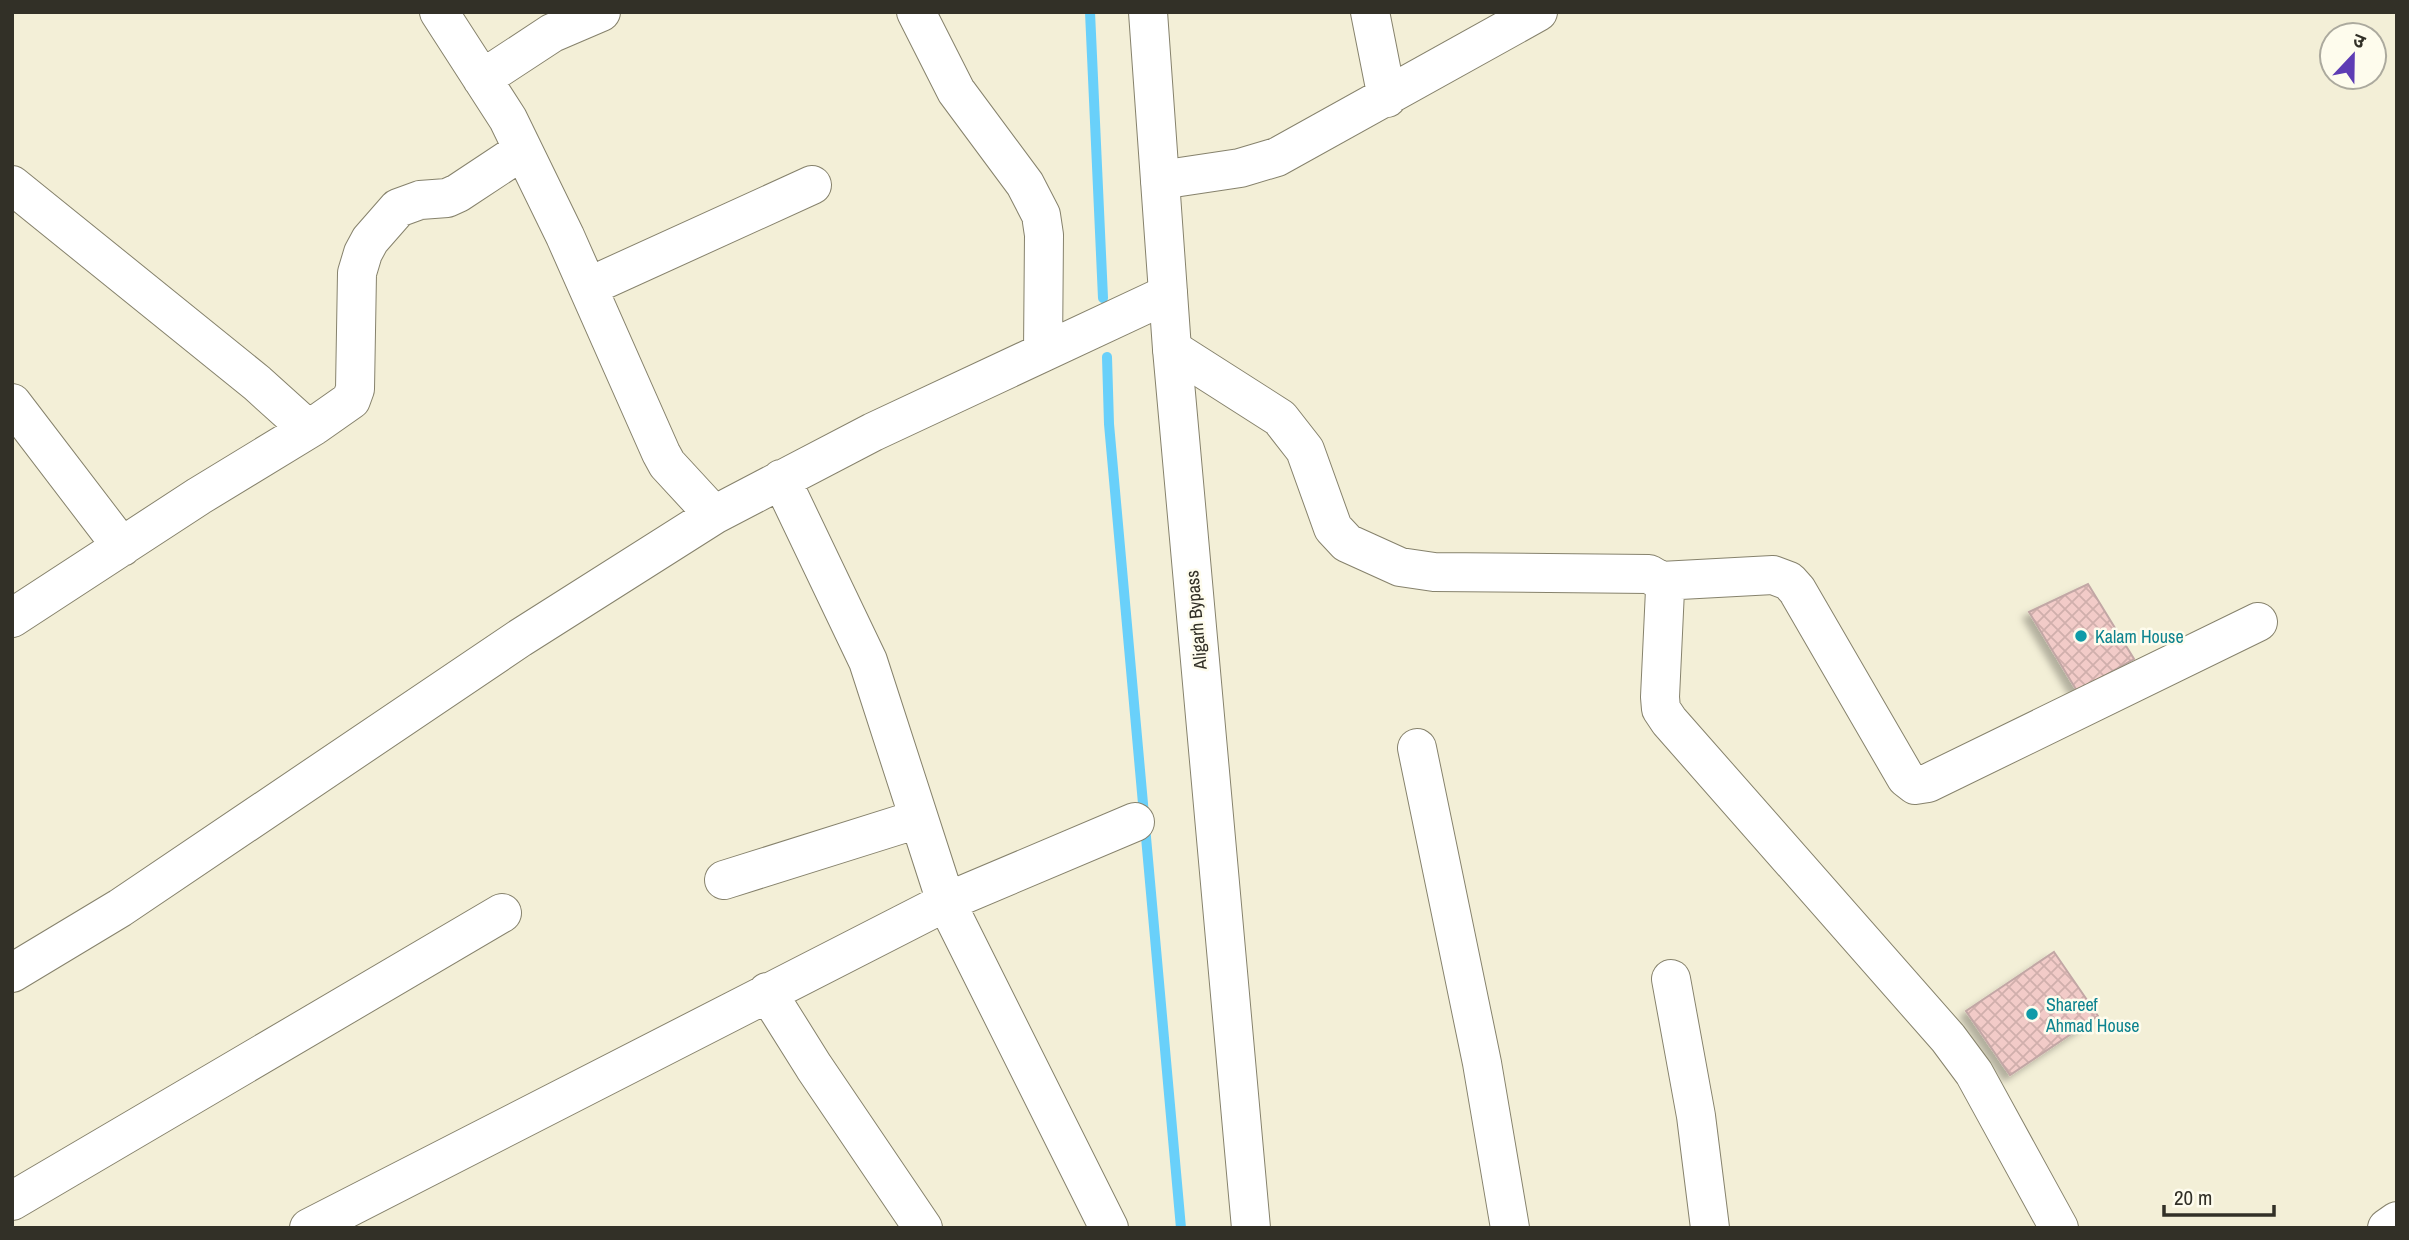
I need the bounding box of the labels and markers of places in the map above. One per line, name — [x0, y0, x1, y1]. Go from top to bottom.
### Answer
place label: Kalam House — [2095, 624, 2184, 649]
marker: Kalam House — [2073, 628, 2089, 644]
place label: Shareef Ahmad House — [2045, 992, 2140, 1038]
marker: Shareef Ahmad House — [2024, 1006, 2040, 1022]

